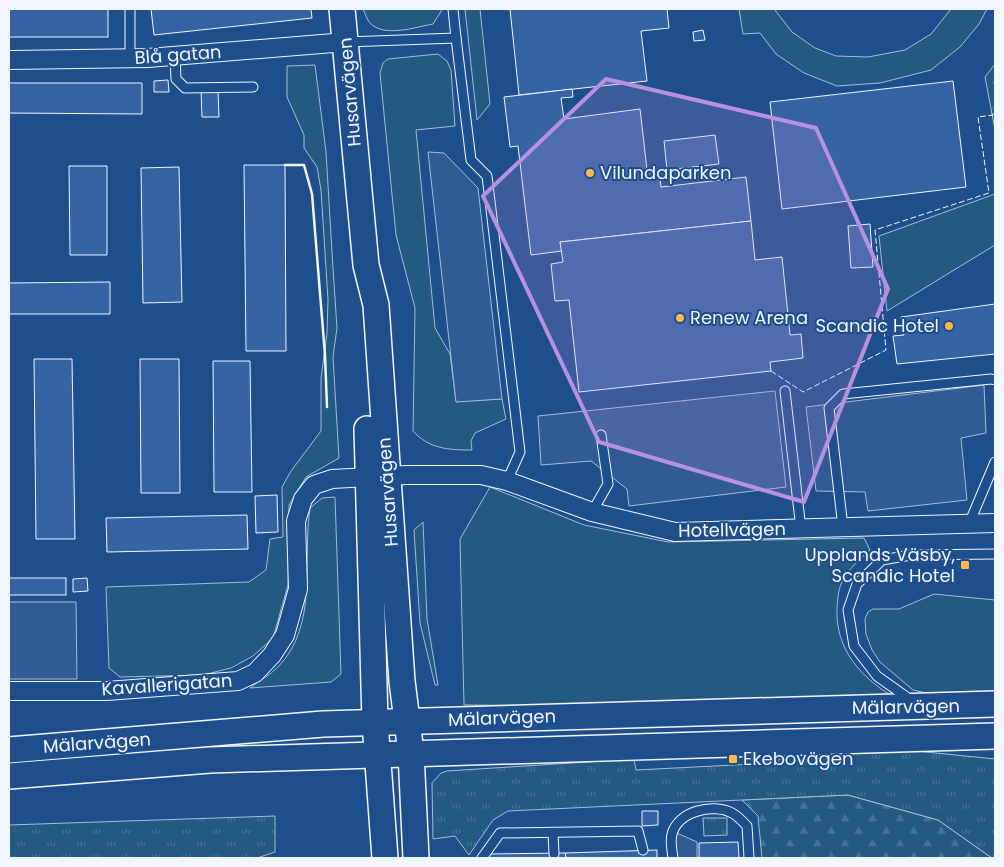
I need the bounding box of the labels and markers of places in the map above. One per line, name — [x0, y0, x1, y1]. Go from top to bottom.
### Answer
place label: Vilundaparken — [600, 160, 731, 185]
marker: Vilundaparken — [584, 167, 596, 179]
place label: Renew Arena — [690, 305, 808, 330]
marker: Renew Arena — [674, 312, 686, 324]
place label: Scandic Hotel — [815, 313, 939, 338]
marker: Scandic Hotel — [943, 320, 955, 332]
place label: Upplands Väsby, Scandic Hotel — [804, 542, 955, 588]
marker: Upplands Väsby, Scandic Hotel — [959, 559, 971, 571]
place label: Ekebovägen — [743, 746, 853, 771]
marker: Ekebovägen — [727, 753, 739, 765]

